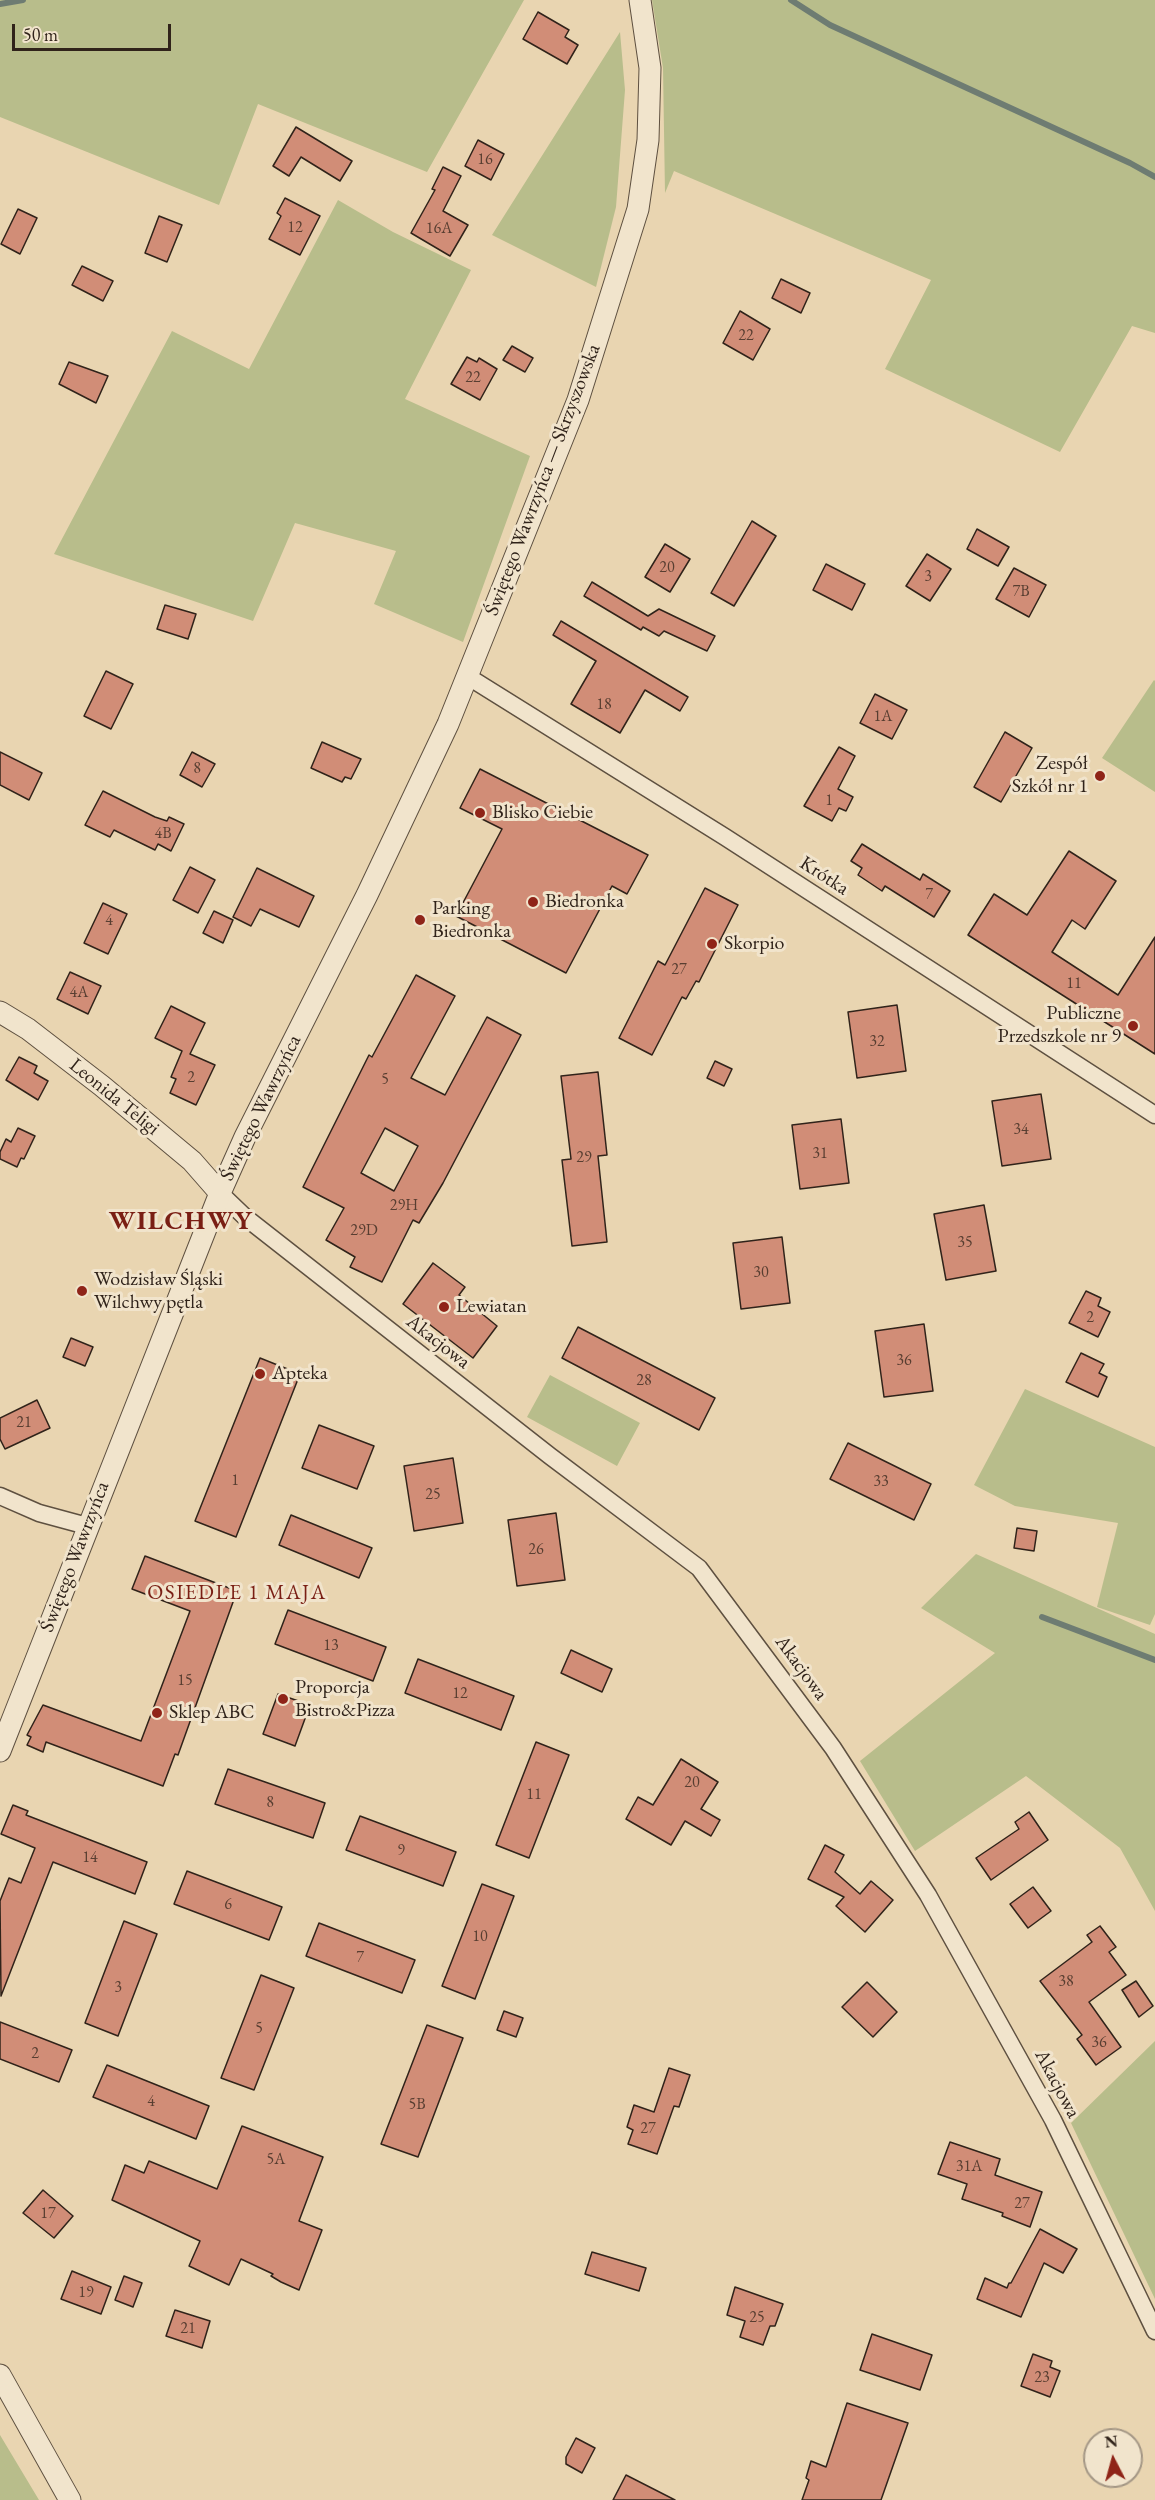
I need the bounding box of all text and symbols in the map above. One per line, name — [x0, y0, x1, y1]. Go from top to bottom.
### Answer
scale bar — [15, 12, 174, 50]
text: 50 m — [23, 23, 58, 46]
house number: 16 — [477, 150, 493, 170]
house number: 12 — [287, 218, 303, 238]
house number: 16A — [426, 219, 452, 239]
house number: 22 — [738, 326, 754, 346]
street label: Świętego Wawrzyńca — Skrzyszowska — [480, 341, 606, 619]
house number: 22 — [465, 368, 481, 388]
house number: 20 — [659, 558, 675, 578]
house number: 3 — [924, 567, 932, 587]
house number: 7B — [1012, 582, 1030, 602]
house number: 18 — [596, 695, 612, 715]
house number: 1A — [874, 707, 892, 727]
place label: Zespół Szkół nr 1 — [1012, 752, 1088, 799]
house number: 8 — [193, 759, 201, 779]
marker: Zespół Szkół nr 1 — [1093, 769, 1107, 783]
house number: 1 — [825, 791, 833, 811]
place label: Blisko Ciebie — [492, 801, 593, 825]
marker: Blisko Ciebie — [473, 806, 487, 820]
house number: 4B — [154, 824, 172, 844]
street label: Krótka — [795, 851, 853, 901]
house number: 7 — [925, 885, 933, 905]
place label: Biedronka — [545, 890, 624, 914]
marker: Biedronka — [526, 895, 540, 909]
place label: Parking Biedronka — [432, 897, 511, 944]
house number: 4 — [105, 911, 113, 931]
marker: Parking Biedronka — [413, 913, 427, 927]
place label: Skorpio — [724, 932, 784, 956]
marker: Skorpio — [705, 937, 719, 951]
house number: 27 — [671, 960, 687, 980]
house number: 11 — [1066, 974, 1082, 994]
house number: 4A — [70, 983, 88, 1003]
place label: Publiczne Przedszkole nr 9 — [998, 1002, 1121, 1049]
marker: Publiczne Przedszkole nr 9 — [1126, 1019, 1140, 1033]
street label: Świętego Wawrzyńca — [215, 1031, 307, 1185]
house number: 32 — [869, 1032, 885, 1052]
street label: Leonida Teligi — [64, 1053, 164, 1141]
house number: 2 — [187, 1068, 195, 1088]
house number: 5 — [381, 1070, 389, 1090]
house number: 34 — [1013, 1120, 1029, 1140]
house number: 31 — [812, 1144, 828, 1164]
house number: 29 — [576, 1148, 592, 1168]
house number: 29H — [390, 1196, 418, 1216]
district label: WILCHWY — [109, 1206, 253, 1238]
house number: 29D — [350, 1221, 378, 1241]
house number: 35 — [957, 1233, 973, 1253]
house number: 30 — [753, 1263, 769, 1283]
place label: Wodzisław Śląski Wilchwy pętla — [94, 1268, 223, 1315]
marker: Wodzisław Śląski Wilchwy pętla — [75, 1284, 89, 1298]
place label: Lewiatan — [456, 1295, 527, 1319]
marker: Lewiatan — [437, 1300, 451, 1314]
house number: 2 — [1086, 1308, 1094, 1328]
street label: Akacjowa — [401, 1310, 475, 1374]
house number: 36 — [896, 1351, 912, 1371]
place label: Apteka — [272, 1362, 328, 1386]
marker: Apteka — [253, 1367, 267, 1381]
house number: 28 — [636, 1371, 652, 1391]
house number: 21 — [16, 1413, 32, 1433]
house number: 1 — [231, 1471, 239, 1491]
house number: 33 — [873, 1472, 889, 1492]
street label: Świętego Wawrzyńca — [35, 1478, 115, 1636]
house number: 25 — [425, 1485, 441, 1505]
house number: 26 — [528, 1540, 544, 1560]
district label: OSIEDLE 1 MAJA — [147, 1580, 327, 1606]
street label: Akacjowa — [769, 1631, 833, 1705]
house number: 13 — [323, 1636, 339, 1656]
house number: 15 — [177, 1671, 193, 1691]
place label: Proporcja Bistro&Pizza — [295, 1676, 395, 1723]
house number: 12 — [452, 1684, 468, 1704]
marker: Proporcja Bistro&Pizza — [276, 1692, 290, 1706]
place label: Sklep ABC — [169, 1701, 254, 1725]
marker: Sklep ABC — [150, 1706, 164, 1720]
house number: 20 — [684, 1773, 700, 1793]
house number: 11 — [526, 1785, 542, 1805]
house number: 8 — [266, 1793, 274, 1813]
house number: 9 — [397, 1841, 405, 1861]
house number: 14 — [82, 1848, 98, 1868]
house number: 6 — [224, 1895, 232, 1915]
house number: 10 — [472, 1927, 488, 1947]
house number: 7 — [356, 1948, 364, 1968]
house number: 38 — [1058, 1972, 1074, 1992]
house number: 3 — [114, 1978, 122, 1998]
house number: 5 — [255, 2019, 263, 2039]
house number: 36 — [1091, 2033, 1107, 2053]
house number: 2 — [31, 2044, 39, 2064]
street label: Akacjowa — [1029, 2046, 1085, 2122]
house number: 4 — [147, 2092, 155, 2112]
house number: 5B — [408, 2095, 426, 2115]
house number: 27 — [640, 2119, 656, 2139]
house number: 5A — [267, 2150, 285, 2170]
house number: 31A — [956, 2157, 982, 2177]
house number: 27 — [1014, 2194, 1030, 2214]
house number: 17 — [40, 2204, 56, 2224]
house number: 19 — [78, 2283, 94, 2303]
house number: 25 — [749, 2308, 765, 2328]
house number: 21 — [180, 2319, 196, 2339]
house number: 23 — [1034, 2368, 1050, 2388]
north arrow — [1083, 2428, 1143, 2488]
text: N — [1104, 2430, 1119, 2453]

